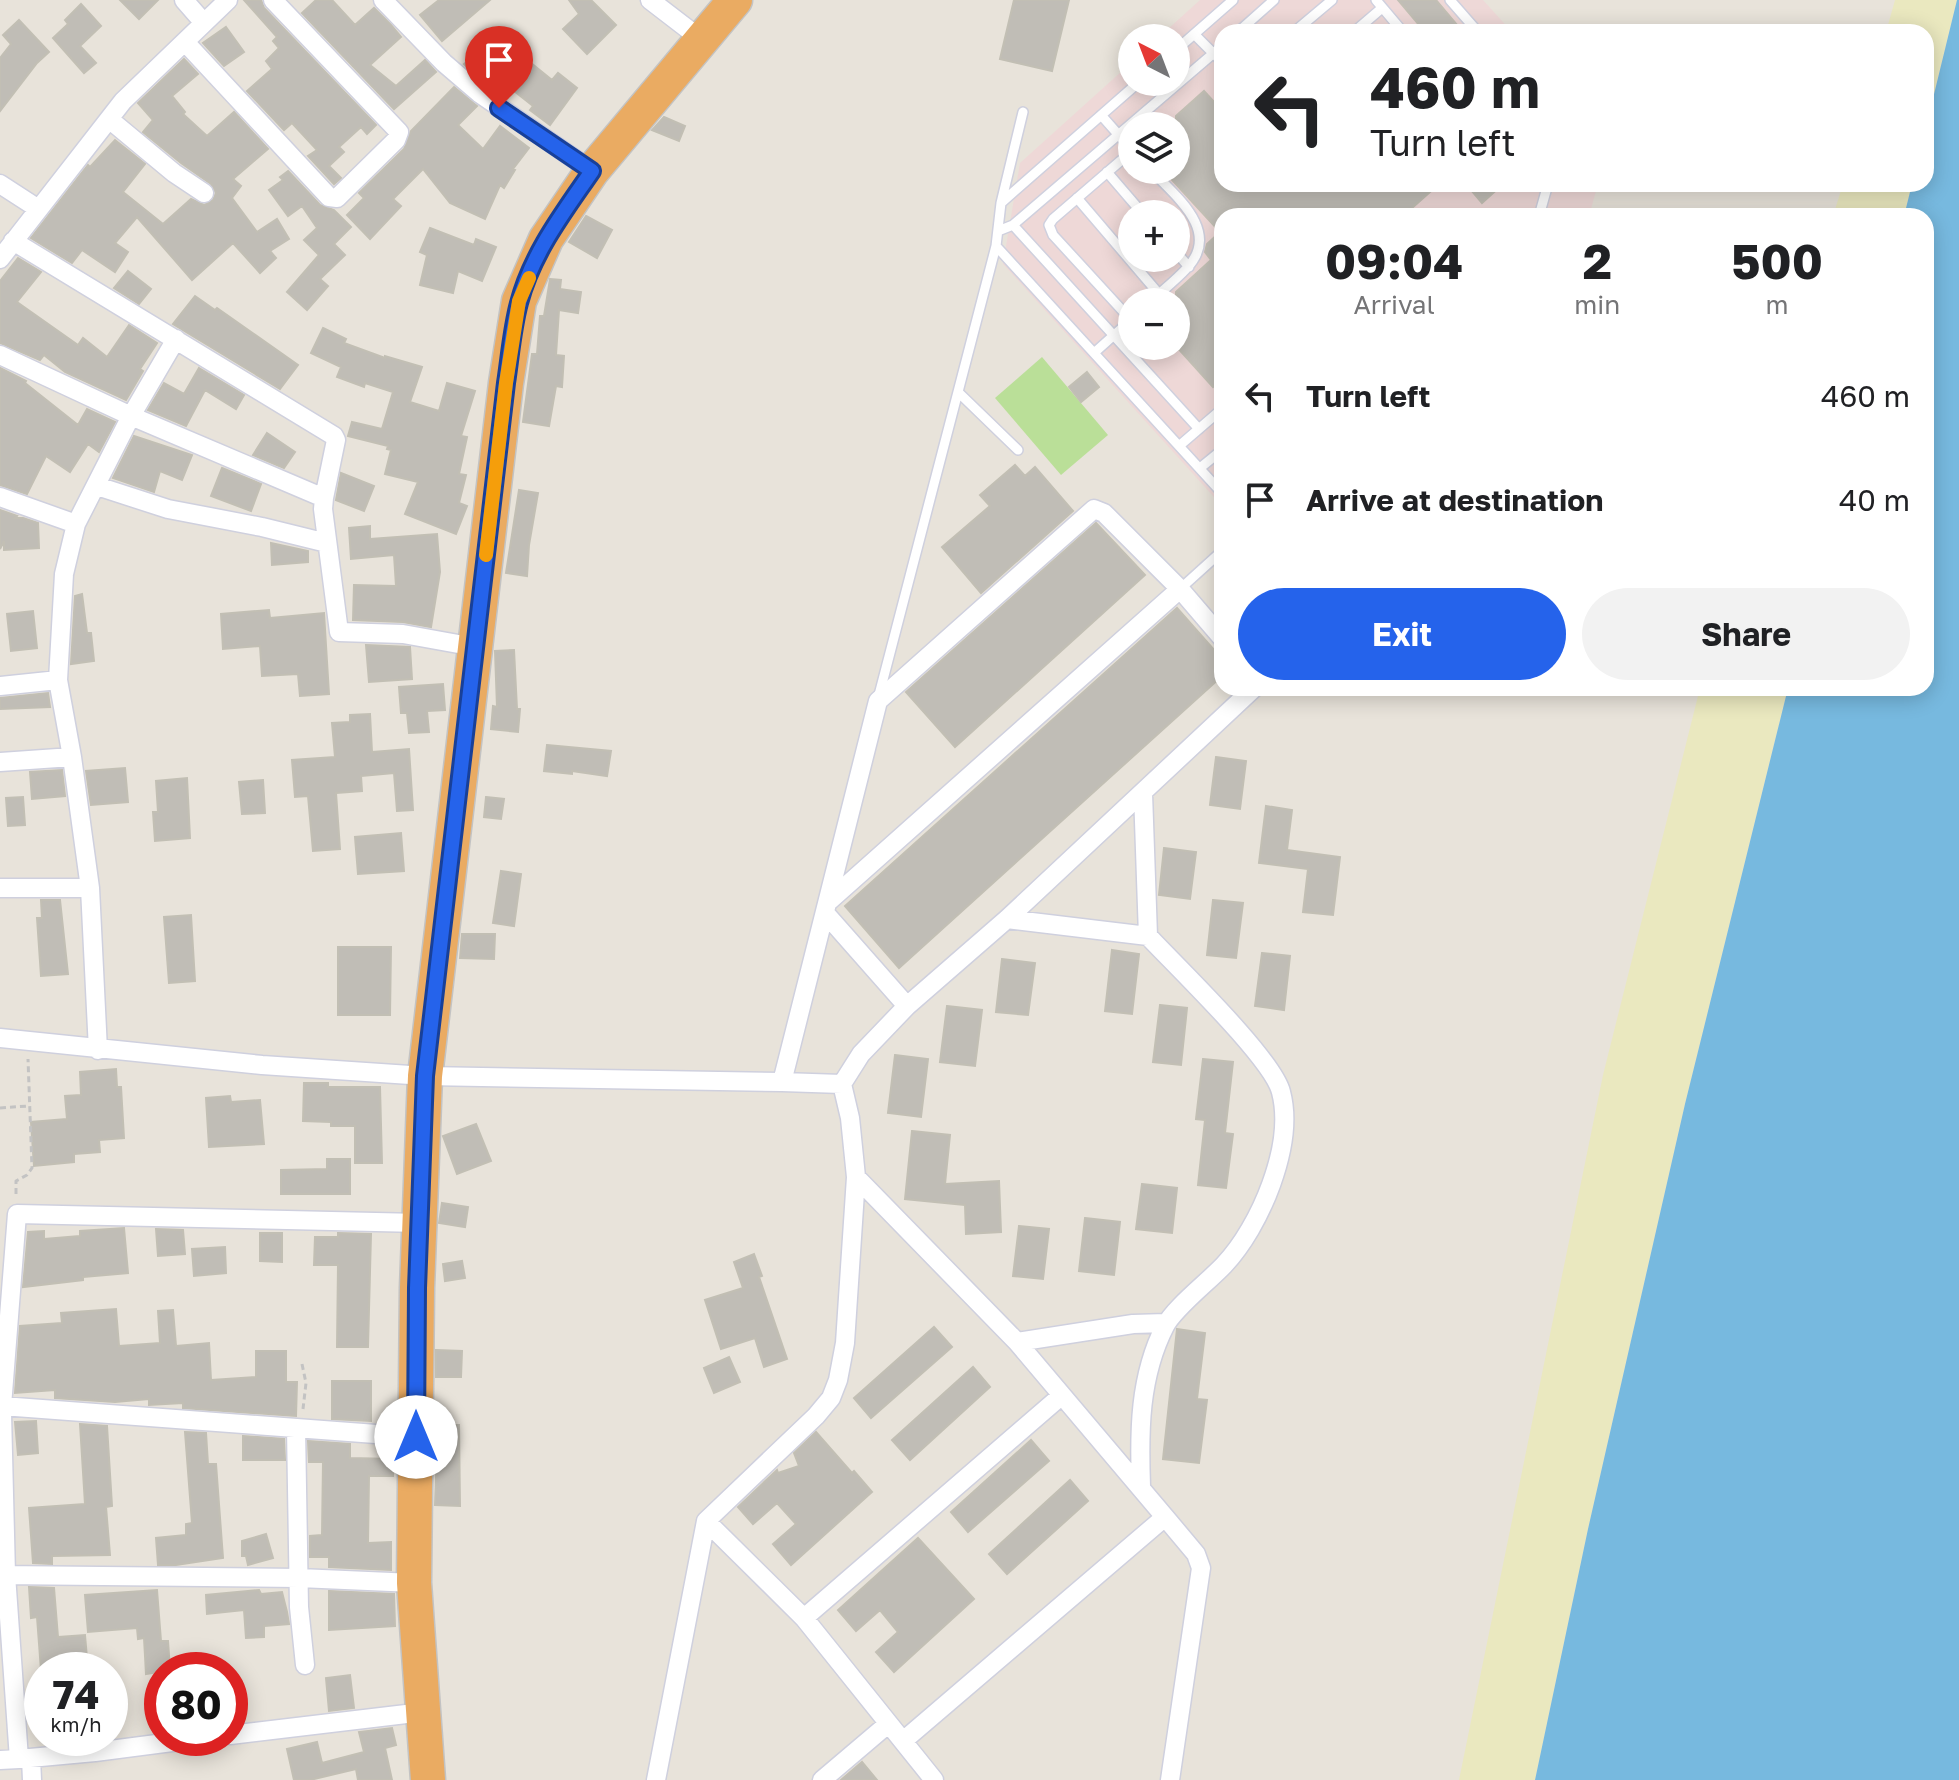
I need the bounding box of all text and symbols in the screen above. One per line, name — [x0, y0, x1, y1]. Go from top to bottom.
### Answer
north arrow — [1118, 24, 1190, 96]
map controls — [1118, 24, 1190, 360]
pin — [465, 26, 533, 108]
icon: arrive — [477, 38, 521, 82]
text: 460 m — [1370, 53, 1540, 120]
icon: left — [1238, 56, 1342, 160]
button: layers — [1118, 112, 1190, 184]
text: Turn left — [1370, 121, 1516, 164]
button: + — [1118, 200, 1190, 272]
text: 09:04 — [1325, 232, 1463, 290]
text: 2 — [1583, 232, 1612, 290]
text: 500 — [1731, 232, 1823, 290]
button: − — [1118, 288, 1190, 360]
text: Arrival — [1353, 289, 1435, 320]
text: min — [1574, 289, 1620, 320]
text: m — [1766, 289, 1789, 320]
icon: left — [1238, 374, 1282, 418]
text: Turn left — [1306, 378, 1431, 414]
text: 460 m — [1821, 378, 1910, 414]
icon: arrive — [1238, 478, 1282, 522]
text: Arrive at destination — [1306, 482, 1603, 518]
text: 40 m — [1839, 482, 1910, 518]
button: Exit — [1238, 588, 1566, 680]
button: Share — [1582, 588, 1910, 680]
position arrow — [374, 1395, 458, 1479]
speed limit sign: 80 — [144, 1652, 248, 1756]
text: 74 — [53, 1670, 99, 1718]
text: km/h — [51, 1712, 101, 1736]

